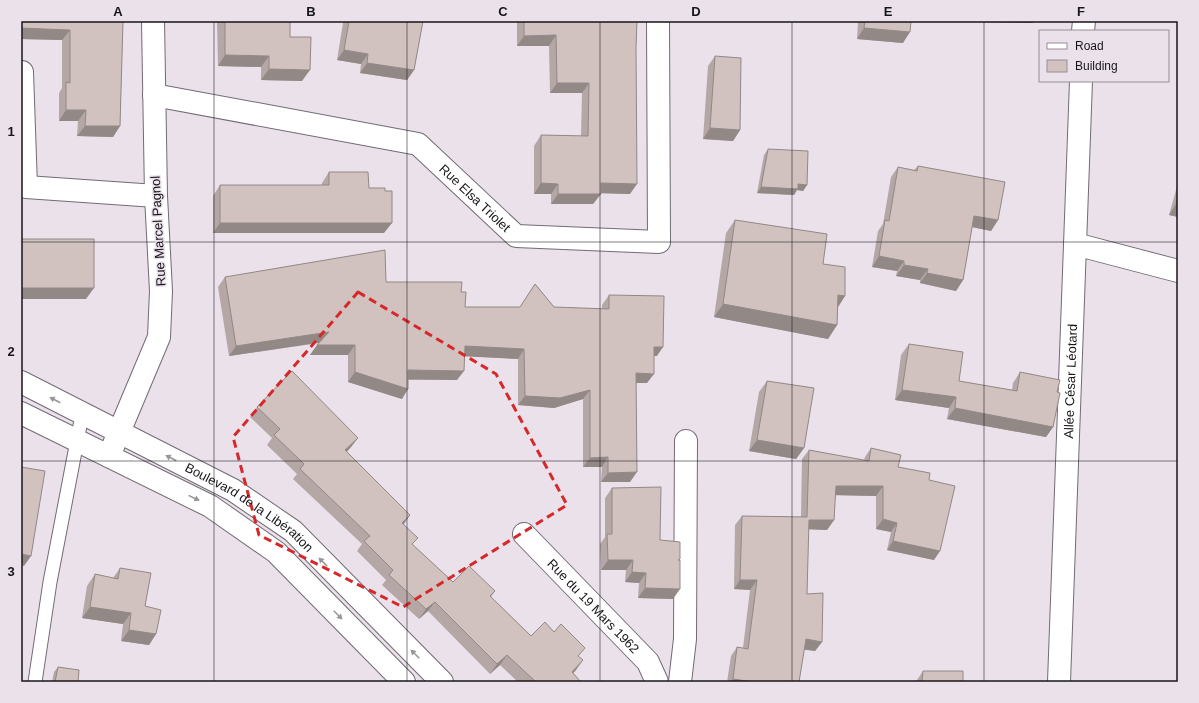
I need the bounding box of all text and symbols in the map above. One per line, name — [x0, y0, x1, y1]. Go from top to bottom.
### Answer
text: A — [113, 4, 123, 19]
text: B — [306, 4, 316, 19]
text: C — [498, 4, 508, 19]
text: D — [691, 4, 701, 19]
text: E — [884, 4, 893, 19]
text: F — [1077, 4, 1085, 19]
legend — [1039, 30, 1169, 82]
text: Road — [1075, 39, 1104, 53]
text: Building — [1075, 59, 1118, 73]
text: 1 — [7, 124, 15, 139]
street label: Rue Elsa Triolet — [437, 161, 514, 235]
street label: Rue Marcel Pagnol — [148, 175, 168, 287]
street label: Allée César Léotard — [1060, 323, 1080, 439]
text: 2 — [7, 344, 15, 359]
one-way arrow — [49, 396, 60, 403]
one-way arrow — [165, 455, 176, 461]
street label: Boulevard de la Libération — [183, 459, 317, 555]
one-way arrow — [188, 495, 200, 501]
street label: Rue du 19 Mars 1962 — [545, 556, 643, 656]
one-way arrow — [318, 557, 328, 567]
text: 3 — [7, 564, 15, 579]
one-way arrow — [333, 610, 342, 620]
one-way arrow — [410, 649, 420, 659]

